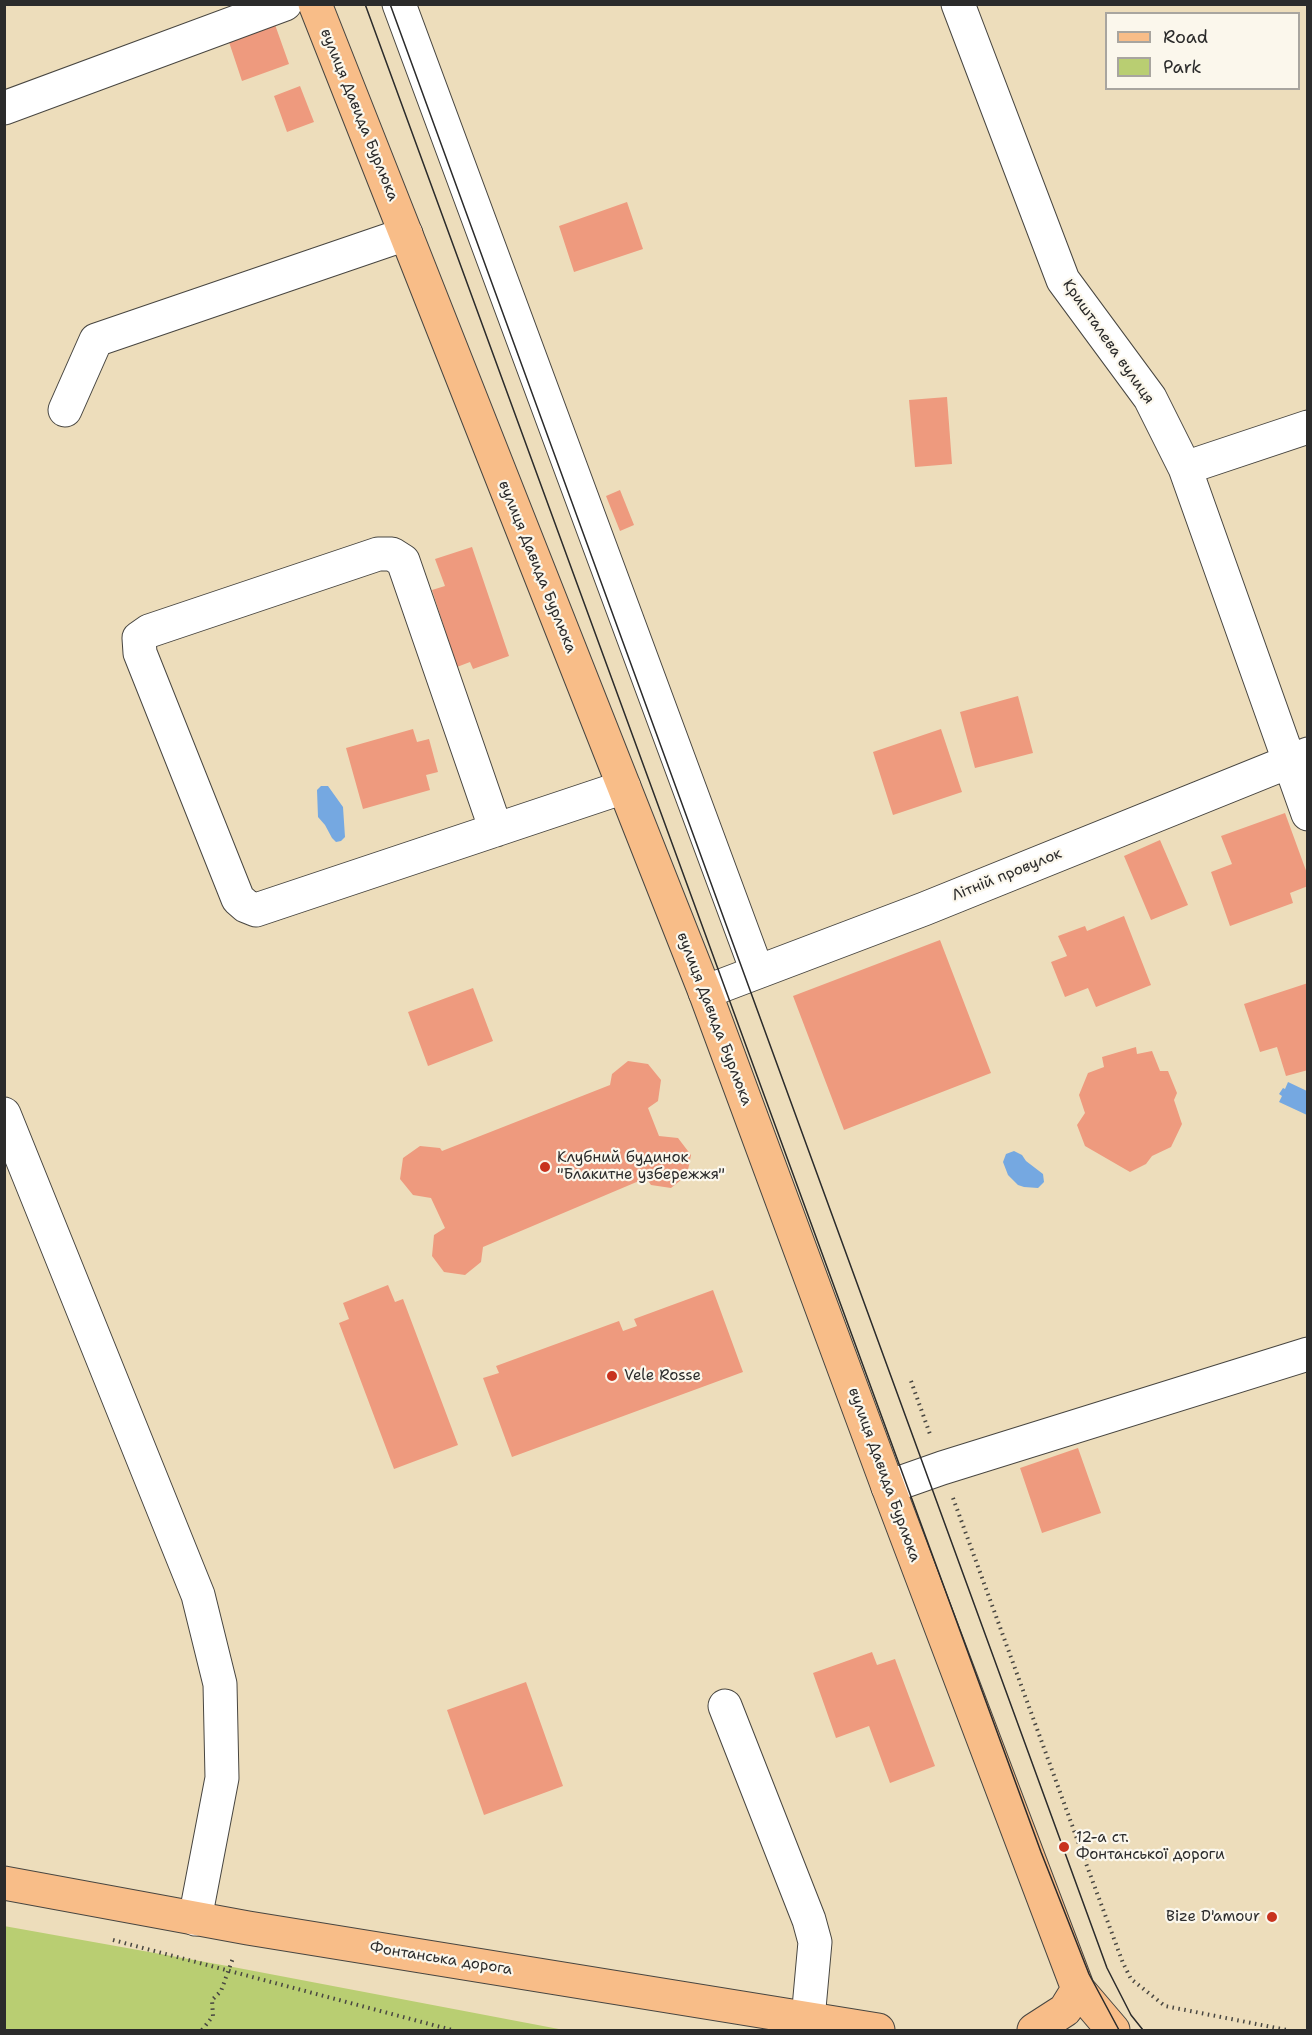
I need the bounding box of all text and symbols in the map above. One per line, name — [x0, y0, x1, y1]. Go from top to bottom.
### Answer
legend — [1105, 12, 1300, 90]
text: Road — [1163, 25, 1208, 49]
street label: вулиця Давида Бурлюка — [316, 26, 402, 204]
text: Park — [1163, 55, 1202, 79]
street label: Кришталева вулиця — [1058, 276, 1158, 408]
street label: вулиця Давида Бурлюка — [494, 478, 580, 656]
street label: Літній провулок — [949, 845, 1065, 905]
street label: вулиця Давида Бурлюка — [673, 930, 755, 1108]
place label: Клубний будинок "Блакитне узбережжя" — [557, 1149, 725, 1184]
marker: Клубний будинок "Блакитне узбережжя" — [538, 1160, 552, 1174]
place label: Vele Rosse — [624, 1367, 701, 1385]
marker: Vele Rosse — [605, 1369, 619, 1383]
street label: вулиця Давида Бурлюка — [844, 1385, 924, 1565]
place label: 12-а ст. Фонтанської дороги — [1076, 1829, 1225, 1864]
marker: 12-а ст. Фонтанської дороги — [1057, 1840, 1071, 1854]
place label: Bize D'amour — [1166, 1908, 1260, 1926]
marker: Bize D'amour — [1265, 1910, 1279, 1924]
street label: Фонтанська дорога — [368, 1939, 514, 1979]

